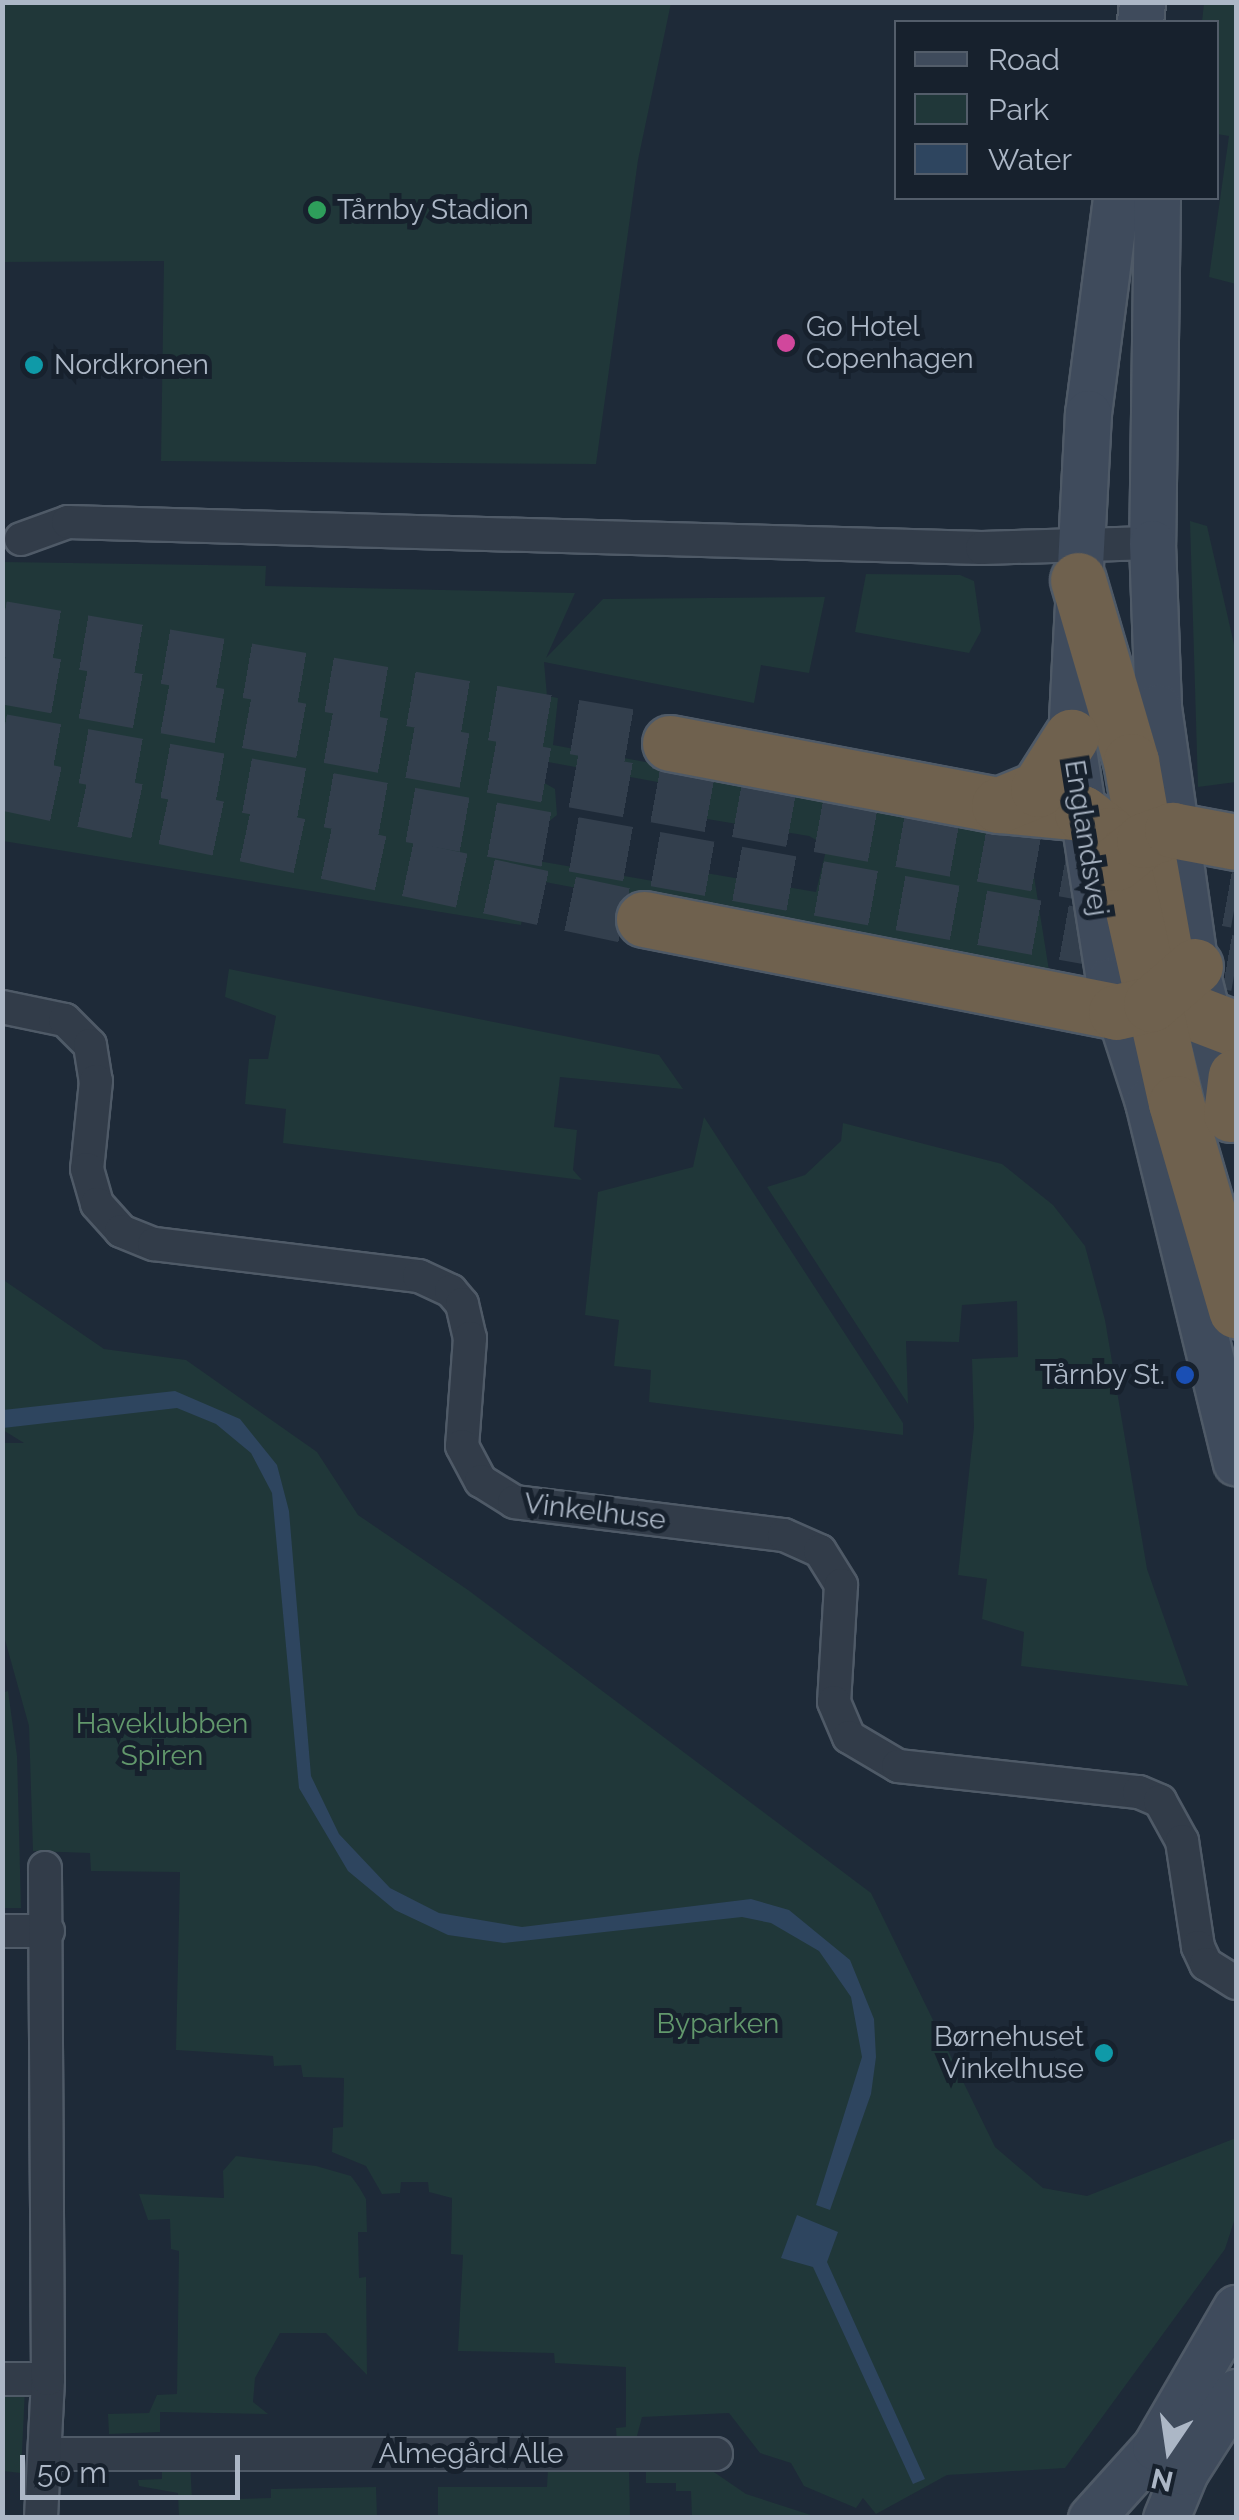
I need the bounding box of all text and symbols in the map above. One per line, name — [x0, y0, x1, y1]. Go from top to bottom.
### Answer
legend — [894, 20, 1219, 200]
text: Road — [988, 42, 1060, 77]
text: Park — [988, 92, 1049, 127]
text: Water — [988, 142, 1072, 177]
place label: Tårnby Stadion — [337, 193, 530, 227]
marker: Tårnby Stadion — [306, 199, 328, 221]
place label: Go Hotel Copenhagen — [806, 310, 974, 376]
marker: Go Hotel Copenhagen — [775, 332, 797, 354]
place label: Nordkronen — [54, 348, 209, 382]
marker: Nordkronen — [23, 354, 45, 376]
street label: Englandsvej — [1057, 758, 1115, 918]
place label: Tårnby St. — [1039, 1358, 1165, 1392]
marker: Tårnby St. — [1174, 1364, 1196, 1386]
street label: Vinkelhuse — [522, 1487, 668, 1537]
park label: Haveklubben Spiren — [76, 1707, 248, 1773]
park label: Byparken — [657, 2007, 779, 2041]
place label: Børnehuset Vinkelhuse — [934, 2020, 1084, 2086]
marker: Børnehuset Vinkelhuse — [1093, 2042, 1115, 2064]
north arrow — [1119, 2400, 1219, 2500]
scale bar — [25, 2435, 245, 2497]
street label: Almegård Alle — [378, 2437, 564, 2471]
text: 50 m — [37, 2455, 107, 2490]
text: N — [1148, 2461, 1176, 2498]

